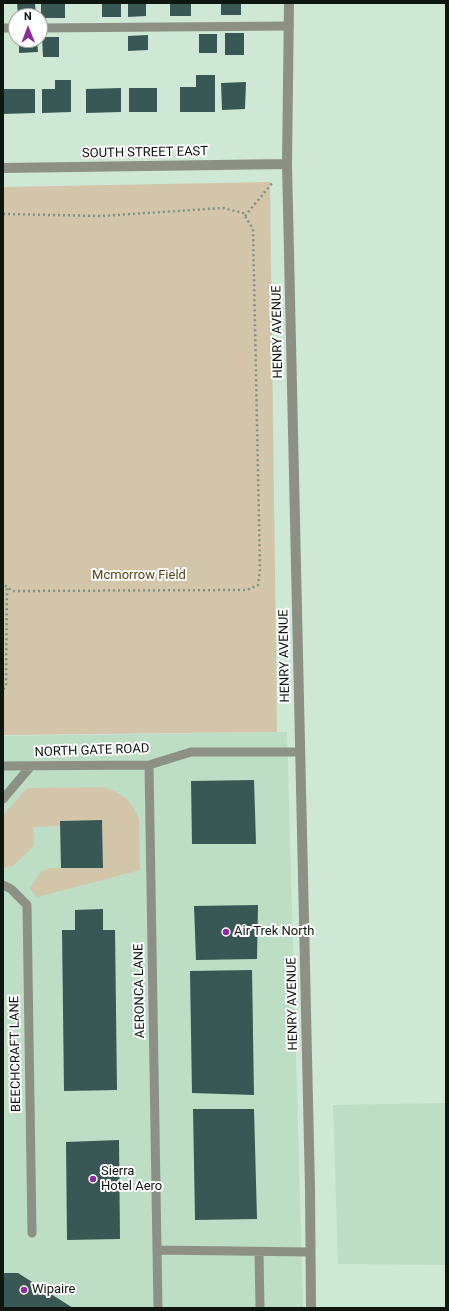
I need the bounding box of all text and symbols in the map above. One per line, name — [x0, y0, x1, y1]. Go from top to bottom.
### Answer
north arrow — [8, 8, 48, 48]
text: N — [24, 10, 32, 23]
street label: SOUTH STREET EAST — [82, 144, 208, 162]
street label: HENRY AVENUE — [269, 285, 287, 379]
park label: Mcmorrow Field — [92, 568, 186, 584]
street label: HENRY AVENUE — [276, 609, 294, 703]
street label: NORTH GATE ROAD — [34, 741, 150, 761]
place label: Air Trek North — [234, 924, 314, 940]
marker: Air Trek North — [221, 927, 231, 937]
street label: AERONCA LANE — [131, 944, 149, 1038]
street label: HENRY AVENUE — [284, 957, 302, 1051]
street label: BEECHCRAFT LANE — [7, 996, 25, 1112]
place label: Sierra Hotel Aero — [101, 1164, 162, 1195]
marker: Sierra Hotel Aero — [88, 1174, 98, 1184]
place label: Wipaire — [32, 1282, 75, 1298]
marker: Wipaire — [19, 1285, 29, 1295]

